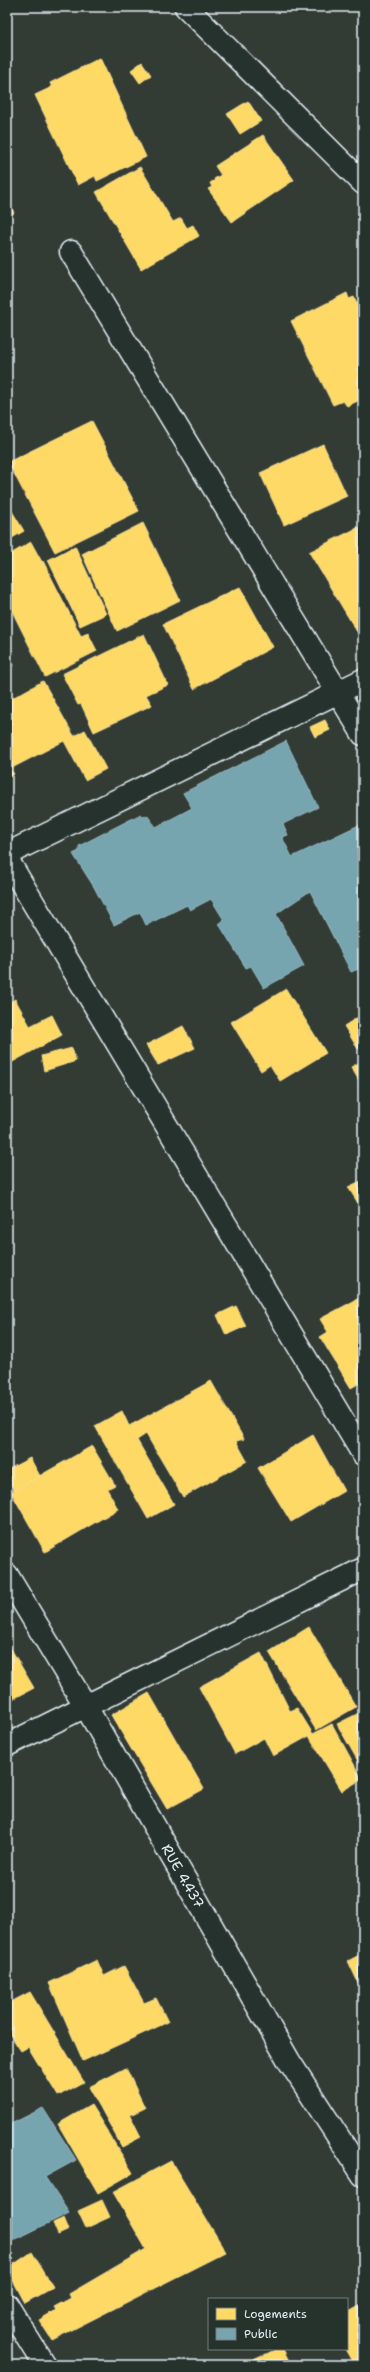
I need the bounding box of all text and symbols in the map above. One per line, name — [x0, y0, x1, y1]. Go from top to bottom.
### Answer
street label: RUE 4.437 — [158, 1841, 208, 1911]
legend — [208, 2298, 348, 2350]
text: Logements — [244, 2306, 307, 2322]
text: Public — [244, 2326, 278, 2342]

